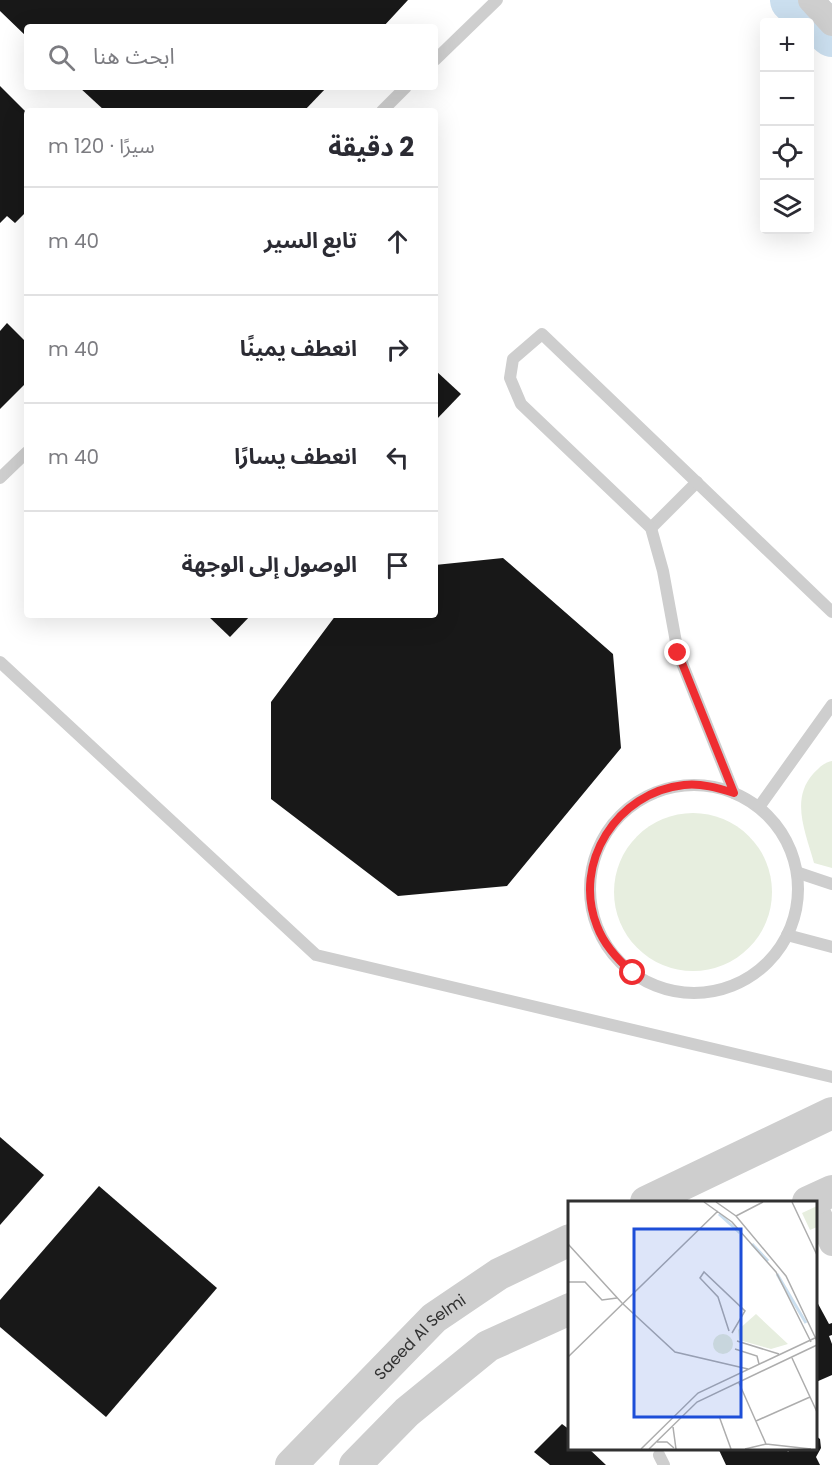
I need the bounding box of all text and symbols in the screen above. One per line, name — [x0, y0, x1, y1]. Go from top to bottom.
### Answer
map controls — [760, 18, 814, 234]
button: + — [760, 18, 814, 72]
search box — [24, 24, 438, 90]
icon: search — [45, 41, 78, 74]
text: ابحث هنا — [93, 41, 175, 72]
button: − — [760, 72, 814, 126]
button: locate — [760, 126, 814, 180]
text: 2 دقيقة — [328, 129, 414, 165]
text: سيرًا · 120 m — [48, 132, 155, 160]
button: layers — [760, 180, 814, 234]
text: تابع السير — [264, 225, 357, 256]
icon: ahead — [381, 225, 414, 258]
text: 40 m — [48, 227, 99, 255]
text: انعطف يمينًا — [240, 333, 357, 364]
icon: right — [381, 333, 414, 366]
text: 40 m — [48, 335, 99, 363]
text: انعطف يسارًا — [234, 441, 357, 472]
icon: left — [381, 441, 414, 474]
text: 40 m — [48, 443, 99, 471]
text: الوصول إلى الوجهة — [182, 549, 357, 580]
icon: arrive — [381, 549, 414, 582]
route end — [664, 639, 690, 665]
route start — [619, 959, 645, 985]
inset map — [568, 1201, 817, 1450]
street label: Saeed Al Selmi — [369, 1288, 470, 1385]

